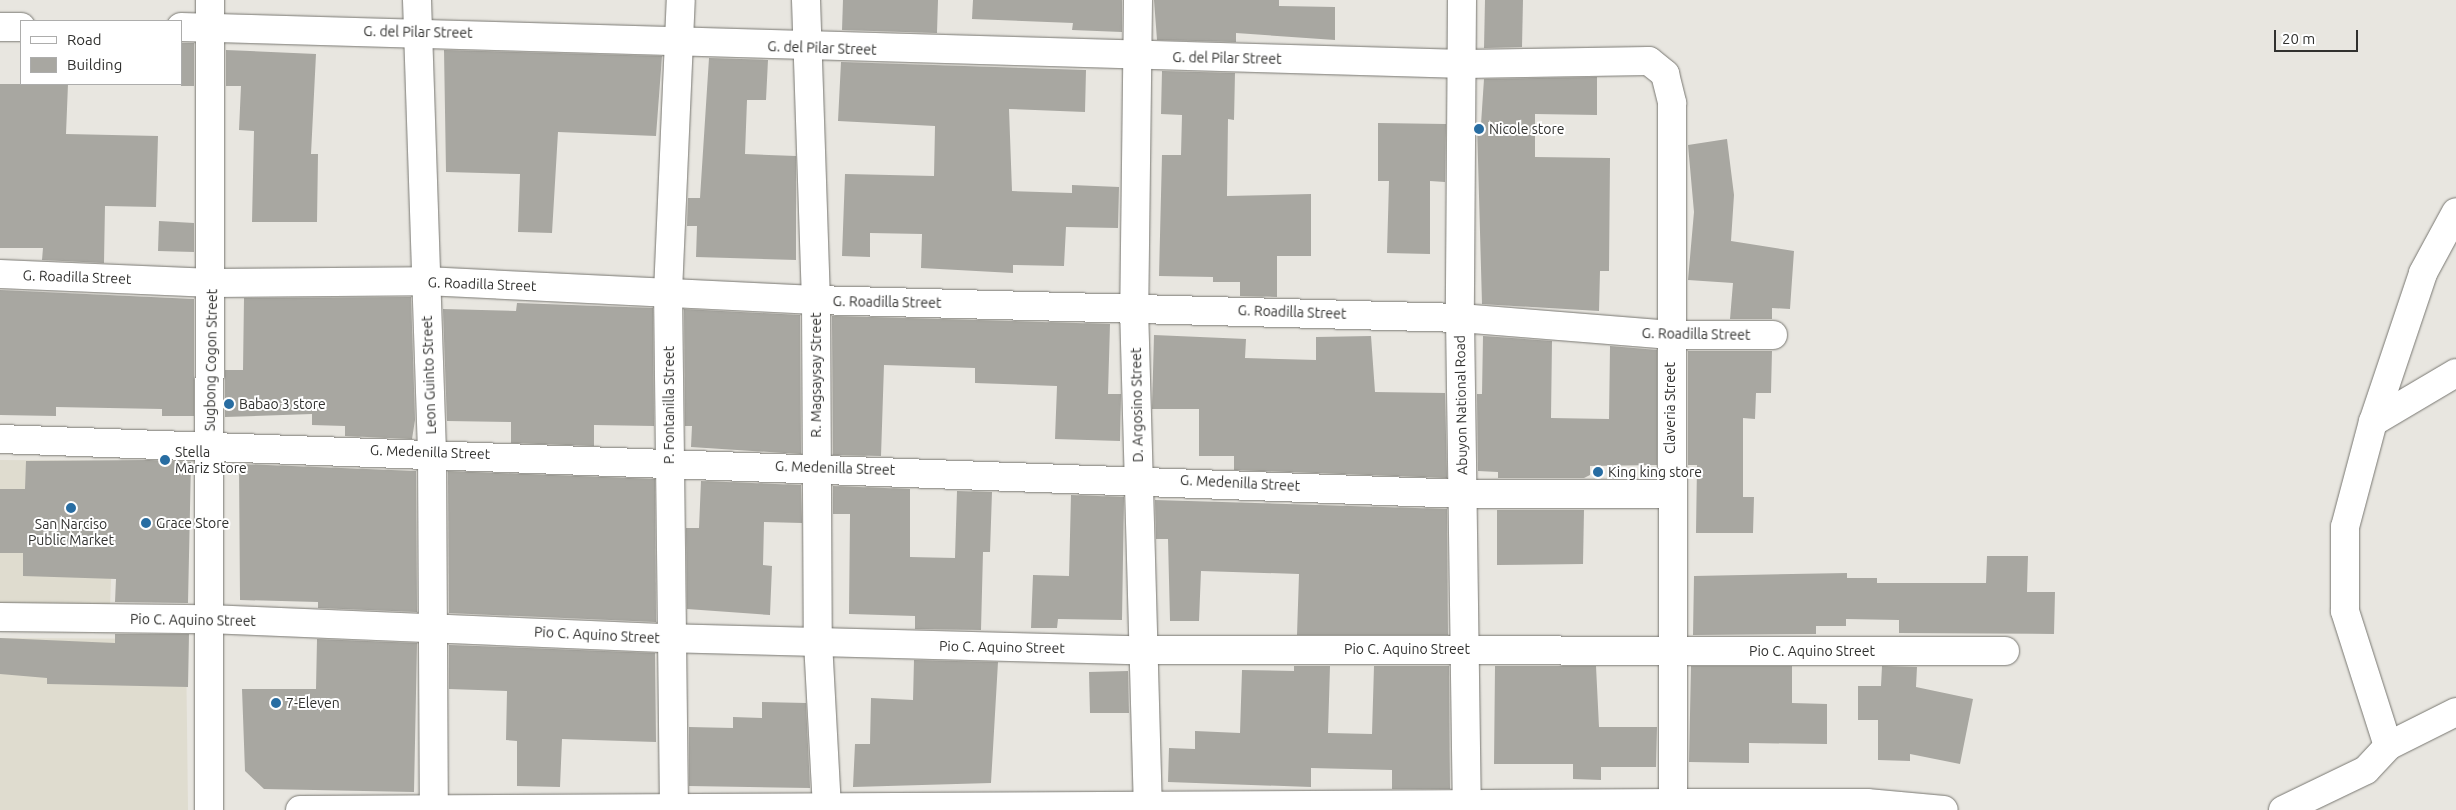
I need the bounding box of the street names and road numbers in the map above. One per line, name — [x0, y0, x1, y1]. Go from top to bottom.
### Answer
street label: G. del Pilar Street — [363, 23, 473, 41]
street label: G. del Pilar Street — [767, 38, 877, 58]
street label: G. del Pilar Street — [1172, 49, 1282, 67]
street label: G. Roadilla Street — [22, 267, 132, 287]
street label: G. Roadilla Street — [427, 274, 537, 294]
street label: Sugbong Cogon Street — [201, 289, 221, 431]
street label: G. Roadilla Street — [833, 293, 941, 311]
street label: G. Roadilla Street — [1237, 302, 1347, 322]
street label: R. Magsaysay Street — [808, 312, 824, 438]
street label: Leon Guinto Street — [419, 315, 439, 435]
street label: G. Roadilla Street — [1642, 325, 1750, 343]
street label: Abuyon National Road — [1451, 335, 1471, 475]
street label: P. Fontanilla Street — [661, 346, 677, 464]
street label: D. Argosino Street — [1128, 347, 1146, 463]
street label: Claveria Street — [1662, 362, 1678, 454]
street label: G. Medenilla Street — [370, 442, 490, 462]
street label: G. Medenilla Street — [775, 458, 895, 478]
street label: G. Medenilla Street — [1180, 471, 1300, 495]
street label: Pio C. Aquino Street — [130, 611, 256, 629]
street label: Pio C. Aquino Street — [534, 623, 660, 647]
street label: Pio C. Aquino Street — [939, 638, 1065, 656]
street label: Pio C. Aquino Street — [1344, 641, 1470, 657]
street label: Pio C. Aquino Street — [1749, 643, 1875, 659]

